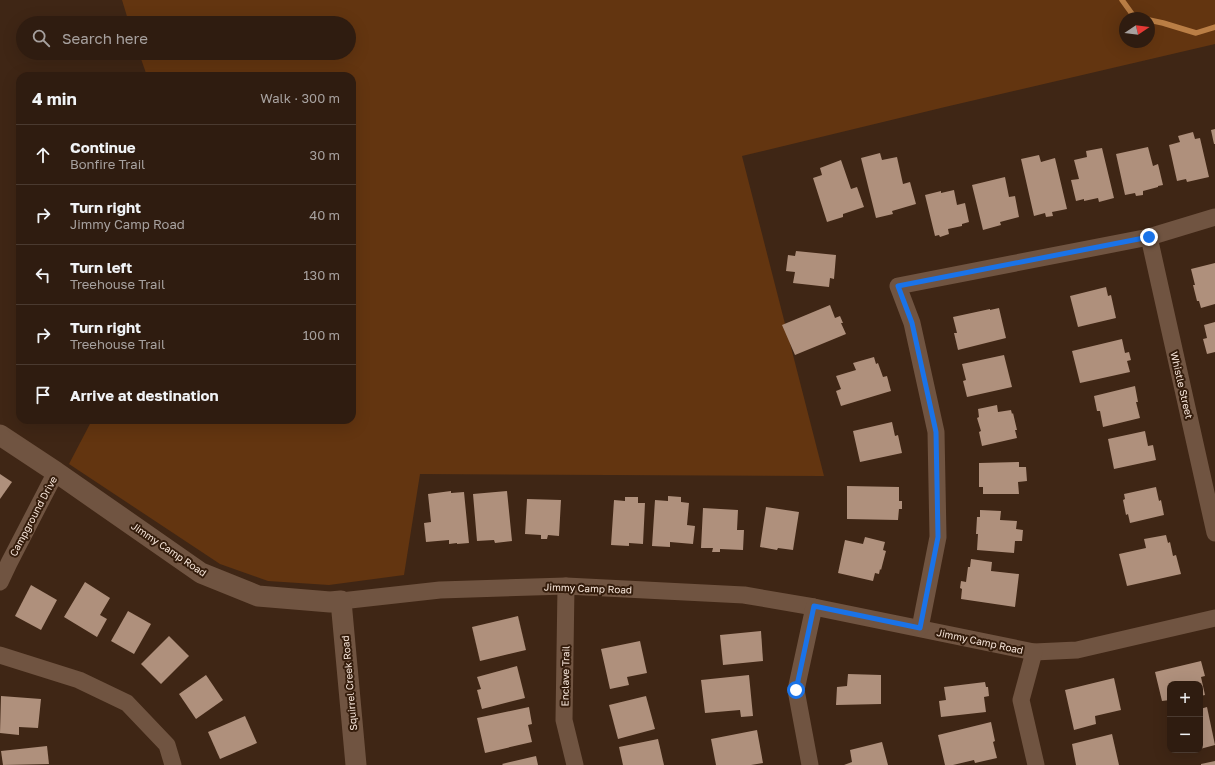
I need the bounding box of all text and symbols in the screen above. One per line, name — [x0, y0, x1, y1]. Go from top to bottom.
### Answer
north arrow — [1119, 12, 1155, 48]
search box — [16, 16, 356, 60]
icon: search — [30, 27, 52, 49]
text: Search here — [62, 29, 148, 47]
text: 4 min — [32, 88, 77, 109]
text: Walk · 300 m — [260, 90, 340, 106]
text: Continue — [70, 138, 136, 156]
icon: ahead — [32, 144, 54, 166]
text: 30 m — [310, 147, 340, 163]
text: Bonfire Trail — [70, 156, 145, 172]
text: Turn right — [70, 198, 141, 216]
icon: right — [32, 204, 54, 226]
text: 40 m — [309, 207, 340, 223]
text: Jimmy Camp Road — [70, 216, 185, 232]
route end — [1140, 228, 1158, 246]
text: Turn left — [70, 258, 132, 276]
icon: left — [32, 264, 54, 286]
text: 130 m — [303, 267, 340, 283]
text: Treehouse Trail — [70, 276, 165, 292]
text: Turn right — [70, 318, 141, 336]
icon: right — [32, 324, 54, 346]
text: 100 m — [303, 327, 340, 343]
text: Treehouse Trail — [70, 336, 165, 352]
street label: Whistle Street — [1168, 350, 1196, 420]
icon: arrive — [32, 384, 54, 406]
text: Arrive at destination — [70, 386, 219, 404]
street label: Campground Drive — [7, 474, 59, 558]
street label: Jimmy Camp Road — [129, 519, 209, 579]
street label: Jimmy Camp Road — [544, 580, 632, 596]
street label: Jimmy Camp Road — [936, 626, 1024, 656]
street label: Squirrel Creek Road — [339, 635, 359, 731]
street label: Enclave Trail — [558, 646, 572, 706]
route start — [787, 681, 805, 699]
map controls — [1167, 681, 1203, 753]
button: + — [1167, 681, 1203, 717]
button: − — [1167, 717, 1203, 753]

